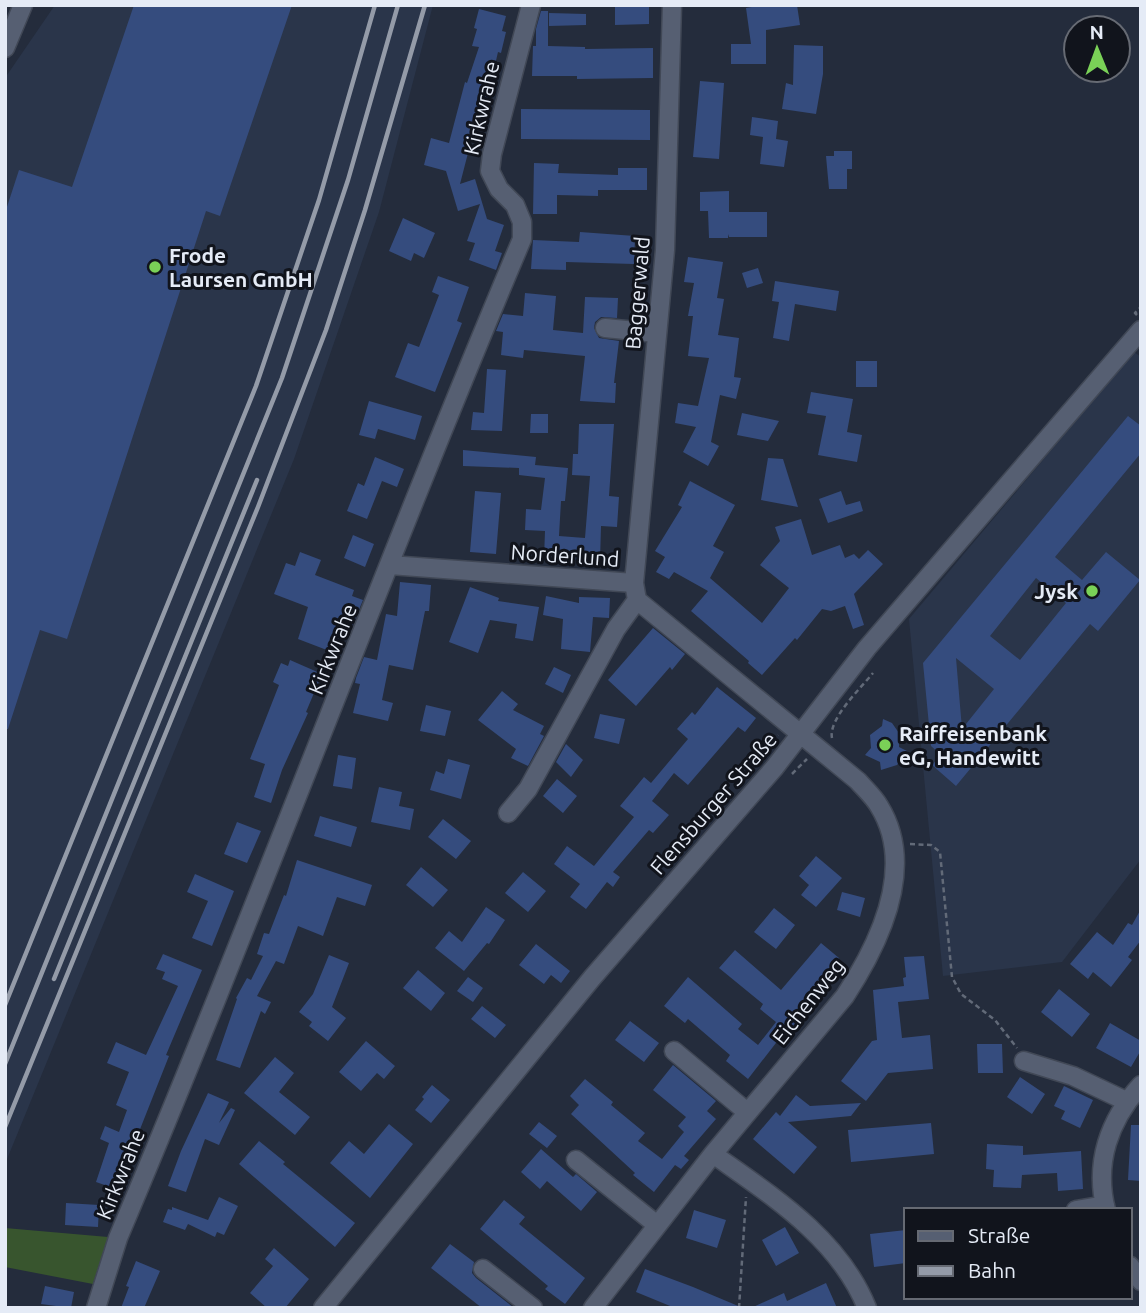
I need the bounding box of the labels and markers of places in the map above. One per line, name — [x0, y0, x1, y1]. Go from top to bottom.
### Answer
place label: Frode Laursen GmbH — [169, 243, 313, 291]
marker: Frode Laursen GmbH — [147, 259, 163, 275]
place label: Jysk — [1034, 579, 1078, 603]
marker: Jysk — [1084, 583, 1100, 599]
place label: Raiffeisenbank eG, Handewitt — [899, 721, 1047, 769]
marker: Raiffeisenbank eG, Handewitt — [877, 737, 893, 753]

